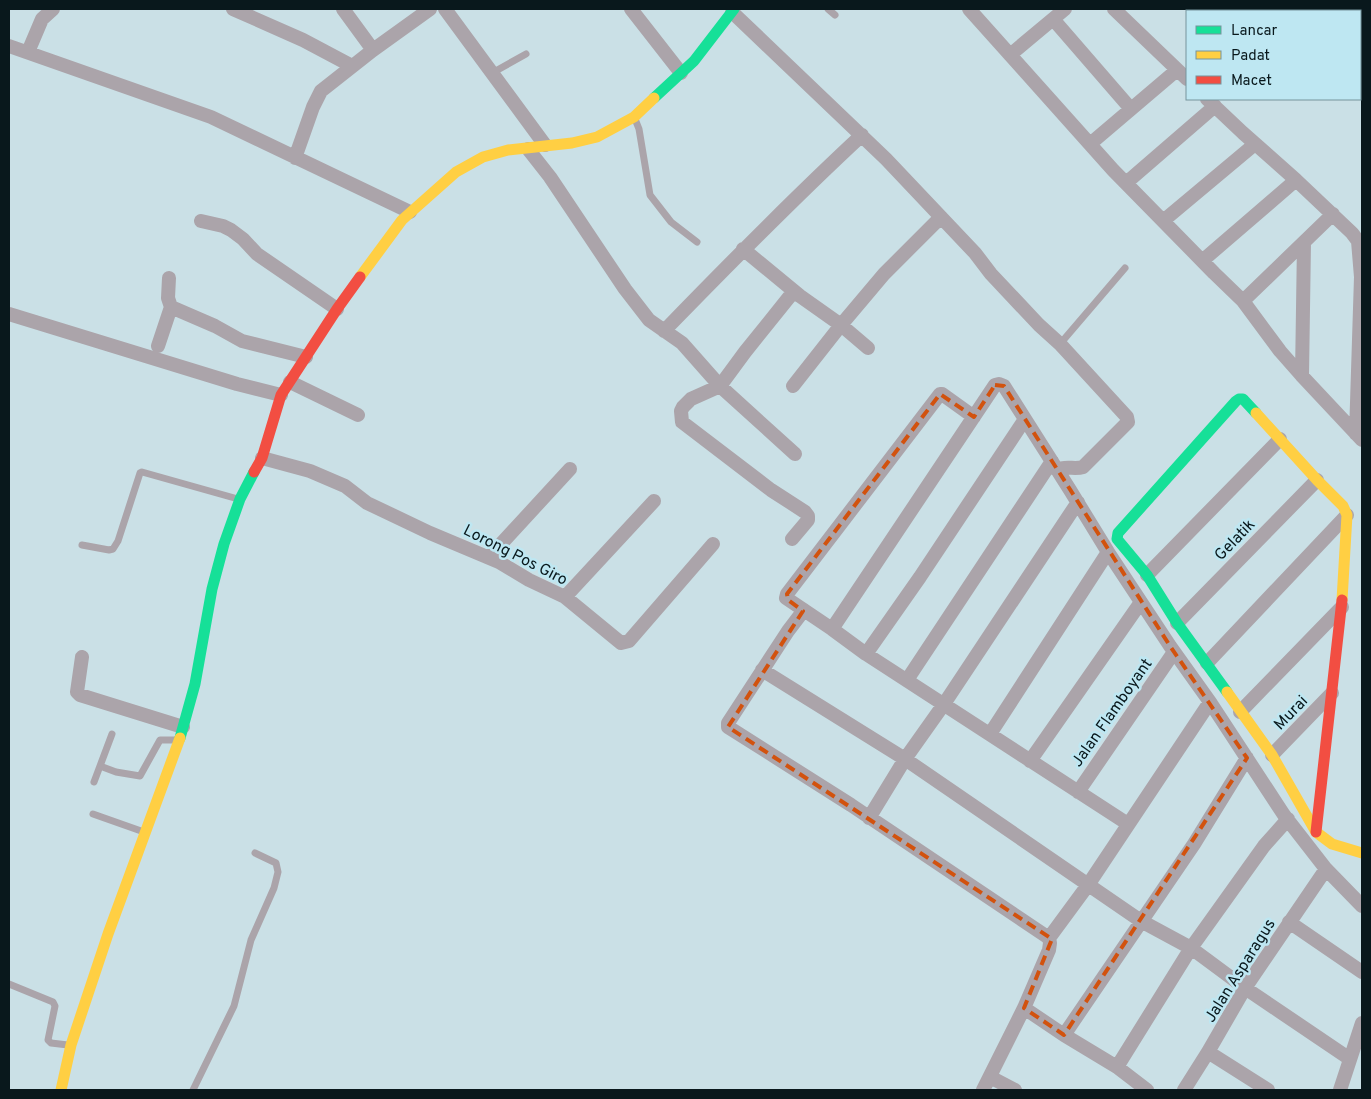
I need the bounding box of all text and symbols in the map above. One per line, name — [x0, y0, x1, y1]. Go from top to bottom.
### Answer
legend — [1186, 10, 1361, 100]
text: Lancar — [1231, 22, 1278, 41]
text: Padat — [1231, 47, 1270, 66]
text: Macet — [1231, 72, 1272, 91]
street label: Gelatik — [1211, 515, 1260, 565]
street label: Lorong Pos Giro — [460, 521, 571, 591]
street label: Jalan Flamboyant — [1068, 655, 1157, 771]
street label: Murai — [1270, 692, 1313, 735]
street label: Jalan Asparagus — [1201, 916, 1281, 1027]

